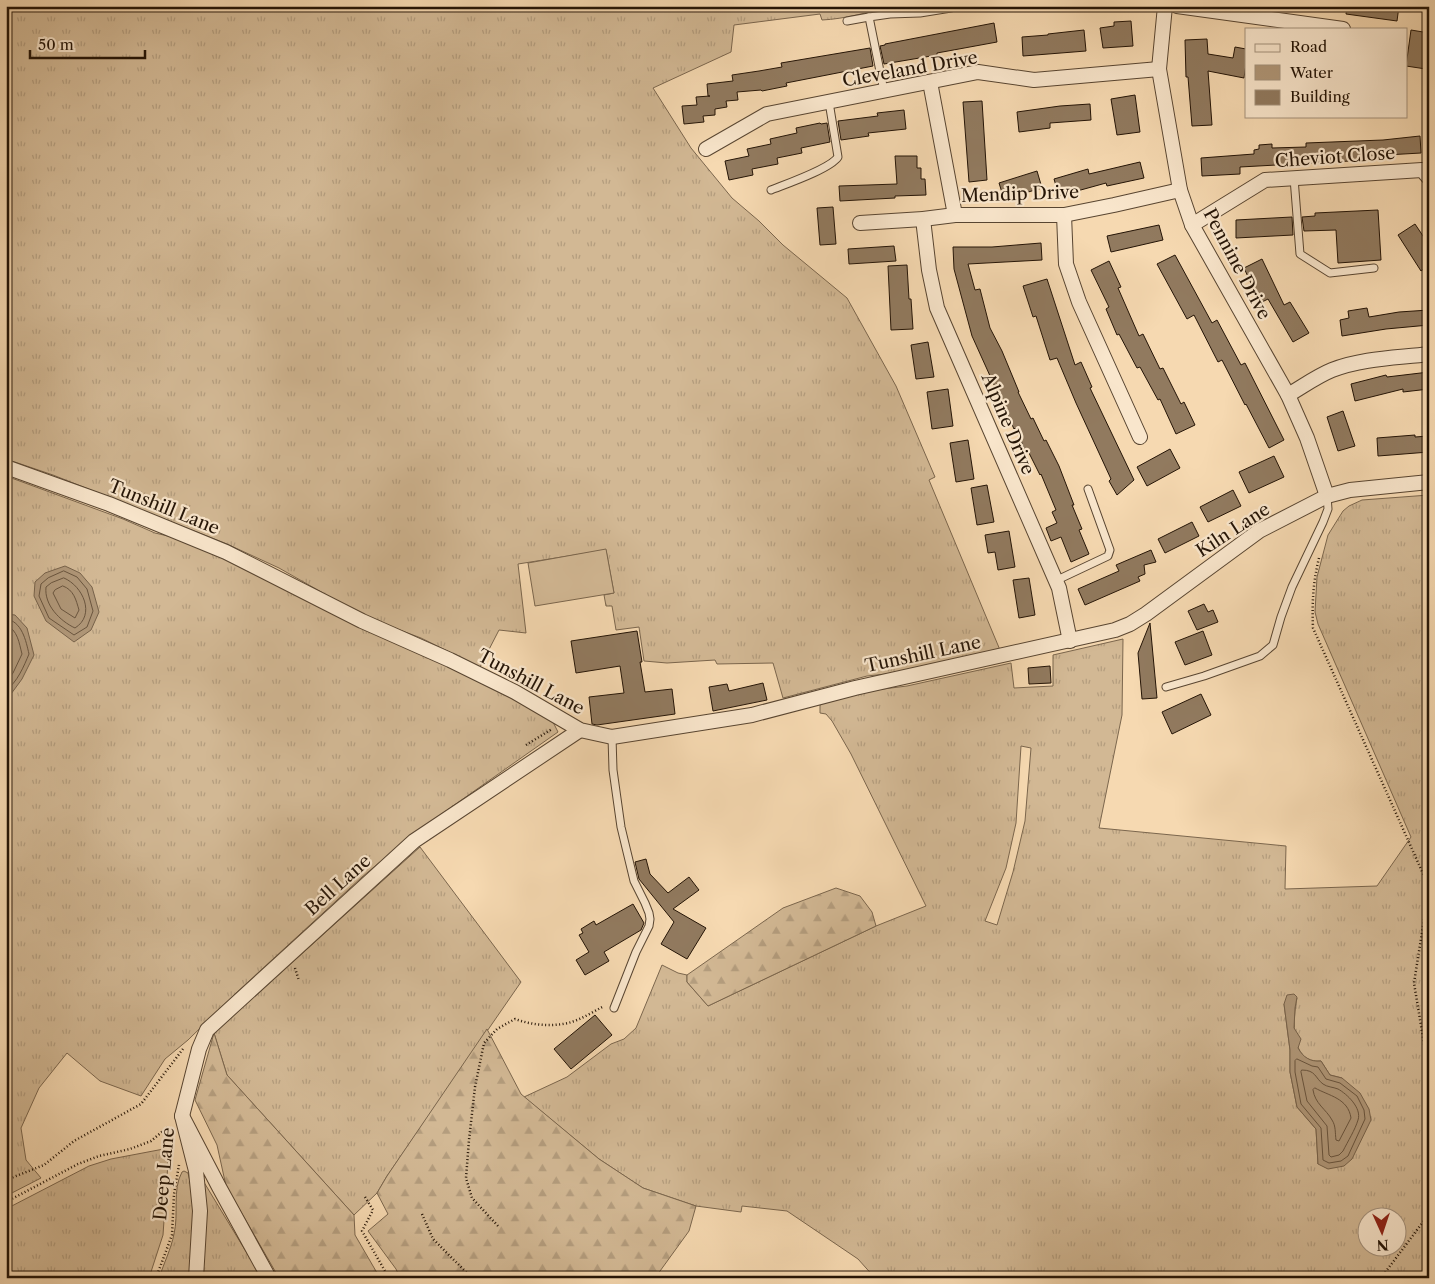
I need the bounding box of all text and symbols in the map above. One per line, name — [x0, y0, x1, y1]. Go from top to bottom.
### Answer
scale bar — [30, 28, 145, 60]
legend — [1245, 28, 1408, 118]
text: 50 m — [38, 35, 74, 54]
text: Road — [1290, 37, 1327, 56]
street label: Cleveland Drive — [841, 46, 979, 92]
text: Water — [1289, 63, 1334, 82]
text: Building — [1290, 87, 1350, 106]
street label: Cheviot Close — [1274, 142, 1396, 172]
street label: Mendip Drive — [961, 181, 1079, 207]
street label: Pennine Drive — [1199, 205, 1275, 323]
street label: Alpine Drive — [976, 369, 1039, 478]
street label: Tunshill Lane — [105, 475, 223, 539]
street label: Kiln Lane — [1192, 498, 1274, 562]
street label: Tunshill Lane — [863, 631, 983, 677]
street label: Tunshill Lane — [474, 645, 588, 719]
street label: Bell Lane — [301, 850, 375, 920]
street label: Deep Lane — [149, 1127, 179, 1221]
north arrow — [1358, 1206, 1408, 1256]
text: N — [1376, 1236, 1389, 1254]

